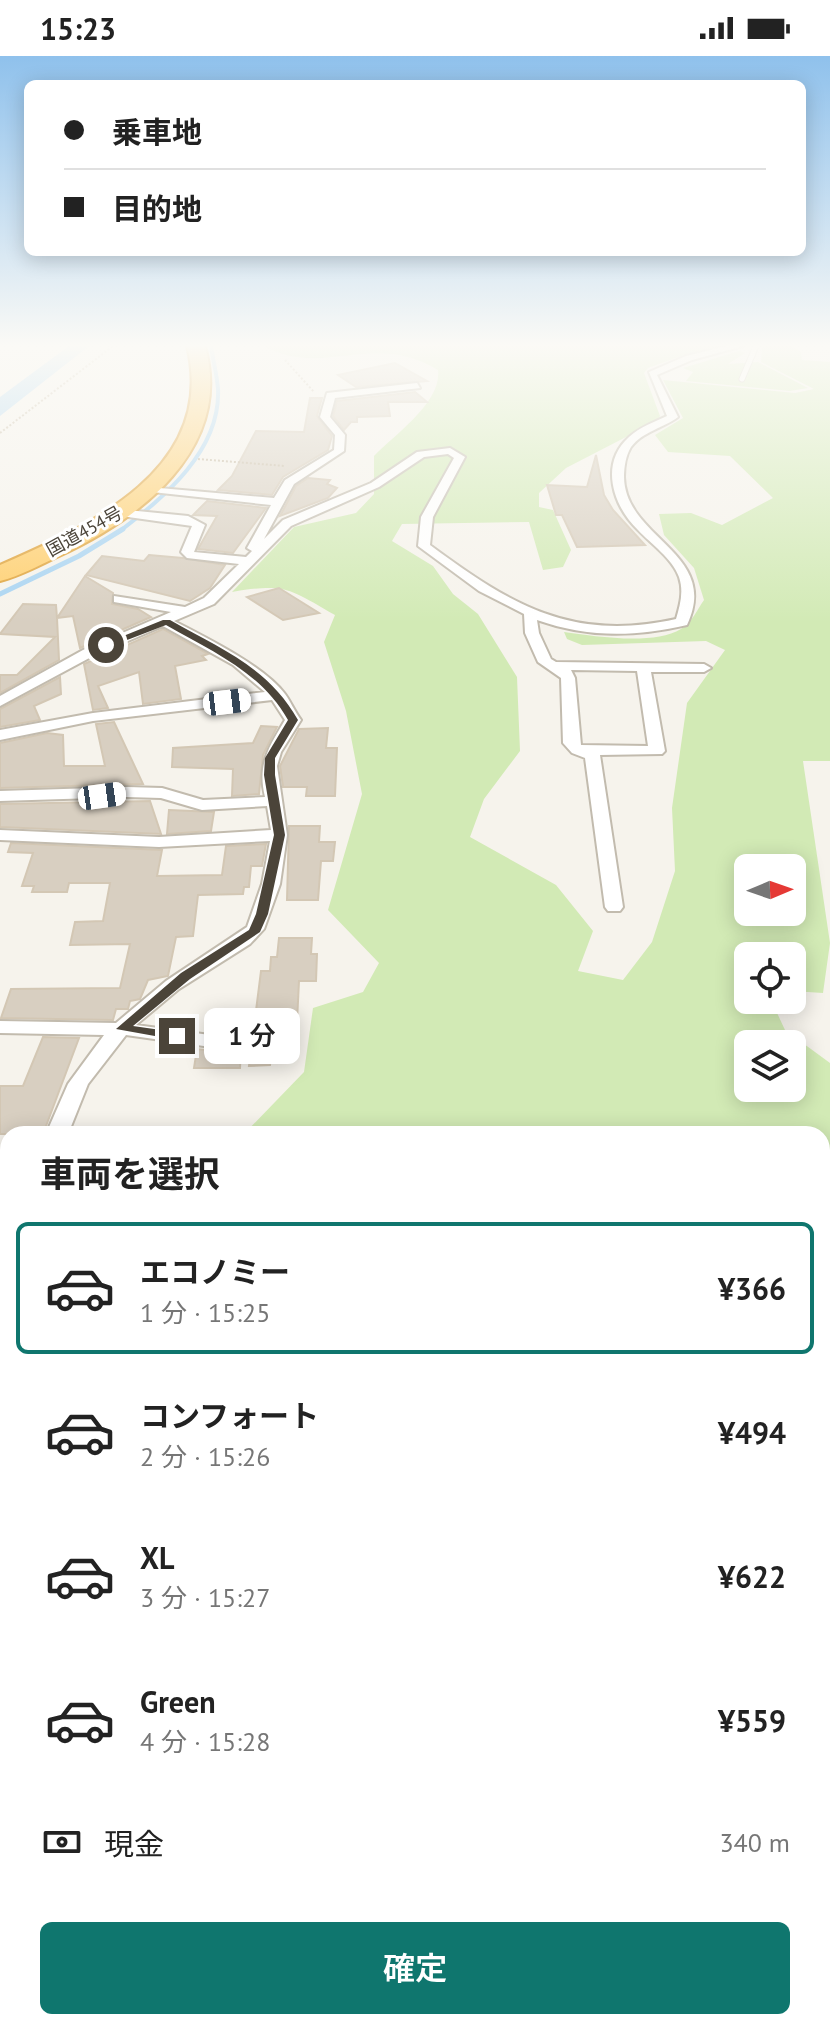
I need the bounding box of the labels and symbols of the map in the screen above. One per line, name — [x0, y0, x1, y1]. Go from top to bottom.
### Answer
street label: 国道454号 — [42, 501, 126, 561]
route start — [88, 627, 124, 663]
car — [202, 687, 252, 717]
car — [77, 781, 127, 811]
north arrow — [734, 854, 806, 926]
callout: 1 分 — [205, 1008, 301, 1064]
route end — [159, 1018, 195, 1054]

